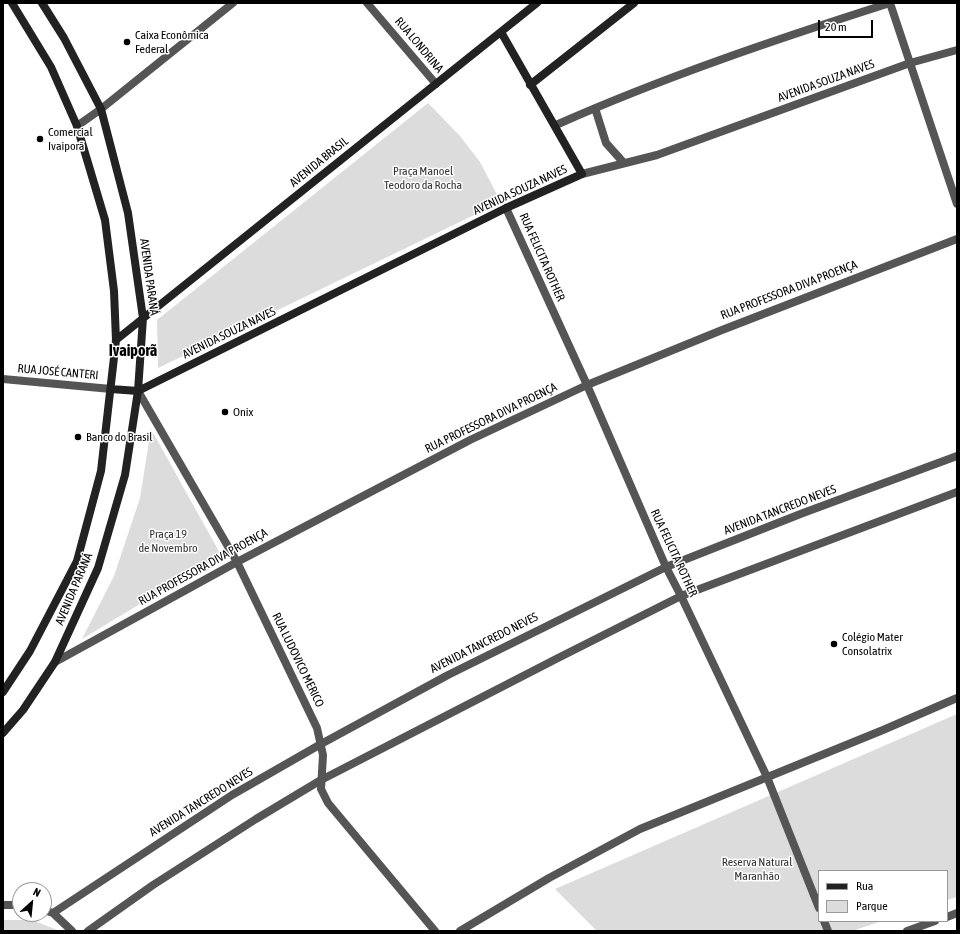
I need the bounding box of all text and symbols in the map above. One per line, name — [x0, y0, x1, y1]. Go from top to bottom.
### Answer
scale bar — [820, 12, 875, 38]
street label: RUA LONDRINA — [392, 14, 446, 76]
text: 20 m — [825, 20, 847, 34]
place label: Caixa Econômica Federal — [135, 28, 209, 56]
marker: Caixa Econômica Federal — [122, 37, 132, 47]
street label: AVENIDA SOUZA NAVES — [776, 57, 876, 105]
place label: Comercial Ivaiporã — [48, 125, 93, 153]
marker: Comercial Ivaiporã — [35, 134, 45, 144]
street label: AVENIDA BRASIL — [287, 134, 351, 190]
street label: AVENIDA SOUZA NAVES — [471, 162, 569, 218]
park label: Praça Manoel Teodoro da Rocha — [384, 164, 462, 192]
street label: RUA FELICITA ROTHER — [516, 211, 568, 303]
street label: AVENIDA PARANÁ — [137, 238, 161, 316]
street label: RUA PROFESSORA DIVA PROENÇA — [719, 257, 859, 323]
street label: AVENIDA SOUZA NAVES — [180, 304, 278, 362]
district label: Ivaiporã — [109, 341, 157, 361]
street label: RUA JOSÉ CANTERI — [17, 361, 99, 383]
street label: RUA PROFESSORA DIVA PROENÇA — [423, 380, 559, 456]
place label: Onix — [233, 405, 253, 419]
marker: Onix — [220, 407, 230, 417]
place label: Banco do Brasil — [86, 430, 153, 444]
marker: Banco do Brasil — [73, 432, 83, 442]
street label: AVENIDA TANCREDO NEVES — [722, 482, 838, 538]
street label: RUA FELICITA ROTHER — [647, 507, 701, 599]
street label: RUA PROFESSORA DIVA PROENÇA — [136, 526, 270, 608]
park label: Praça 19 de Novembro — [138, 527, 198, 555]
street label: AVENIDA PARANÁ — [52, 551, 96, 627]
street label: AVENIDA TANCREDO NEVES — [428, 610, 540, 676]
street label: RUA LUDOVICO MERICO — [269, 611, 327, 709]
place label: Colégio Mater Consolatrix — [842, 630, 903, 658]
marker: Colégio Mater Consolatrix — [829, 639, 839, 649]
street label: AVENIDA TANCREDO NEVES — [147, 764, 255, 840]
park label: Reserva Natural Maranhão — [722, 855, 792, 883]
legend — [818, 870, 948, 922]
text: Rua — [856, 879, 873, 893]
north arrow — [12, 882, 52, 922]
text: N — [31, 885, 43, 899]
text: Parque — [856, 899, 888, 913]

